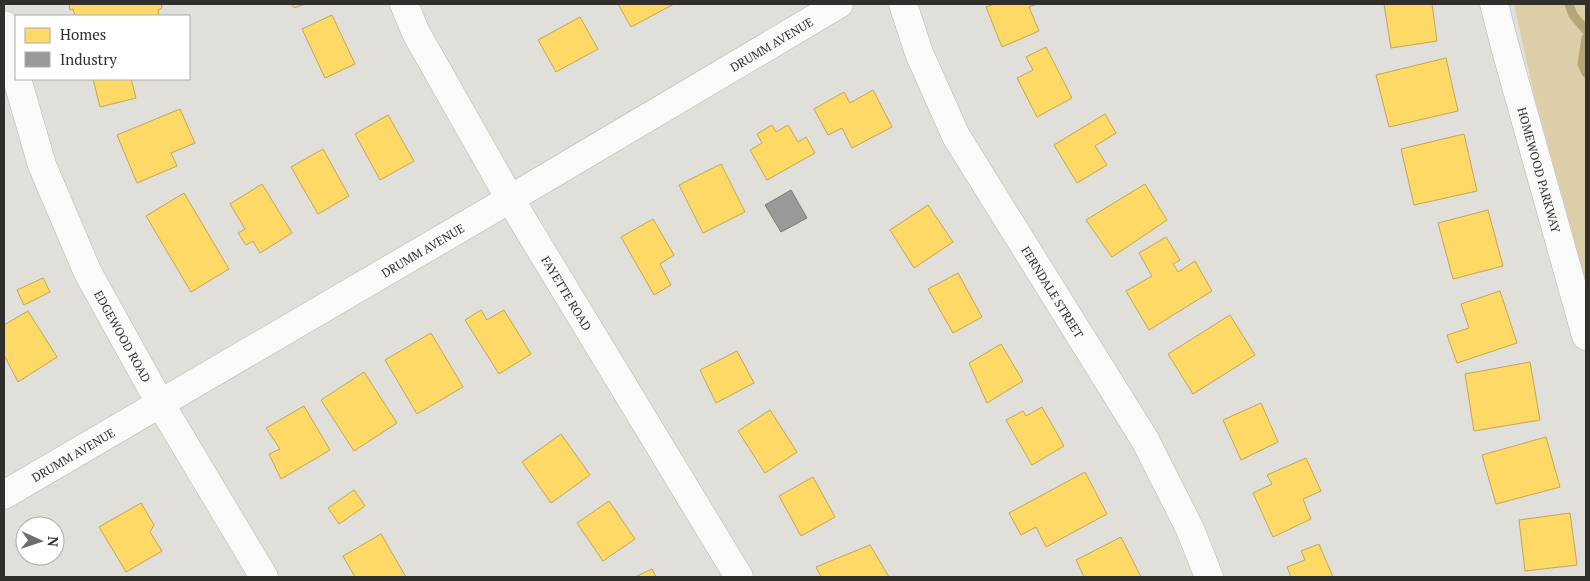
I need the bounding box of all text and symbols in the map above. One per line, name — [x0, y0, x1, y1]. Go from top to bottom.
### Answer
street label: DRUMM AVENUE — [727, 14, 816, 74]
legend — [15, 15, 190, 80]
text: Homes — [60, 24, 106, 44]
text: Industry — [60, 49, 117, 69]
street label: HOMEWOOD PARKWAY — [1515, 105, 1564, 235]
street label: DRUMM AVENUE — [378, 220, 467, 280]
street label: FERNDALE STREET — [1019, 243, 1087, 341]
street label: FAYETTE ROAD — [539, 253, 595, 333]
street label: EDGEWOOD ROAD — [91, 287, 154, 385]
street label: DRUMM AVENUE — [29, 424, 117, 485]
north arrow — [15, 516, 65, 566]
text: N — [44, 536, 63, 548]

